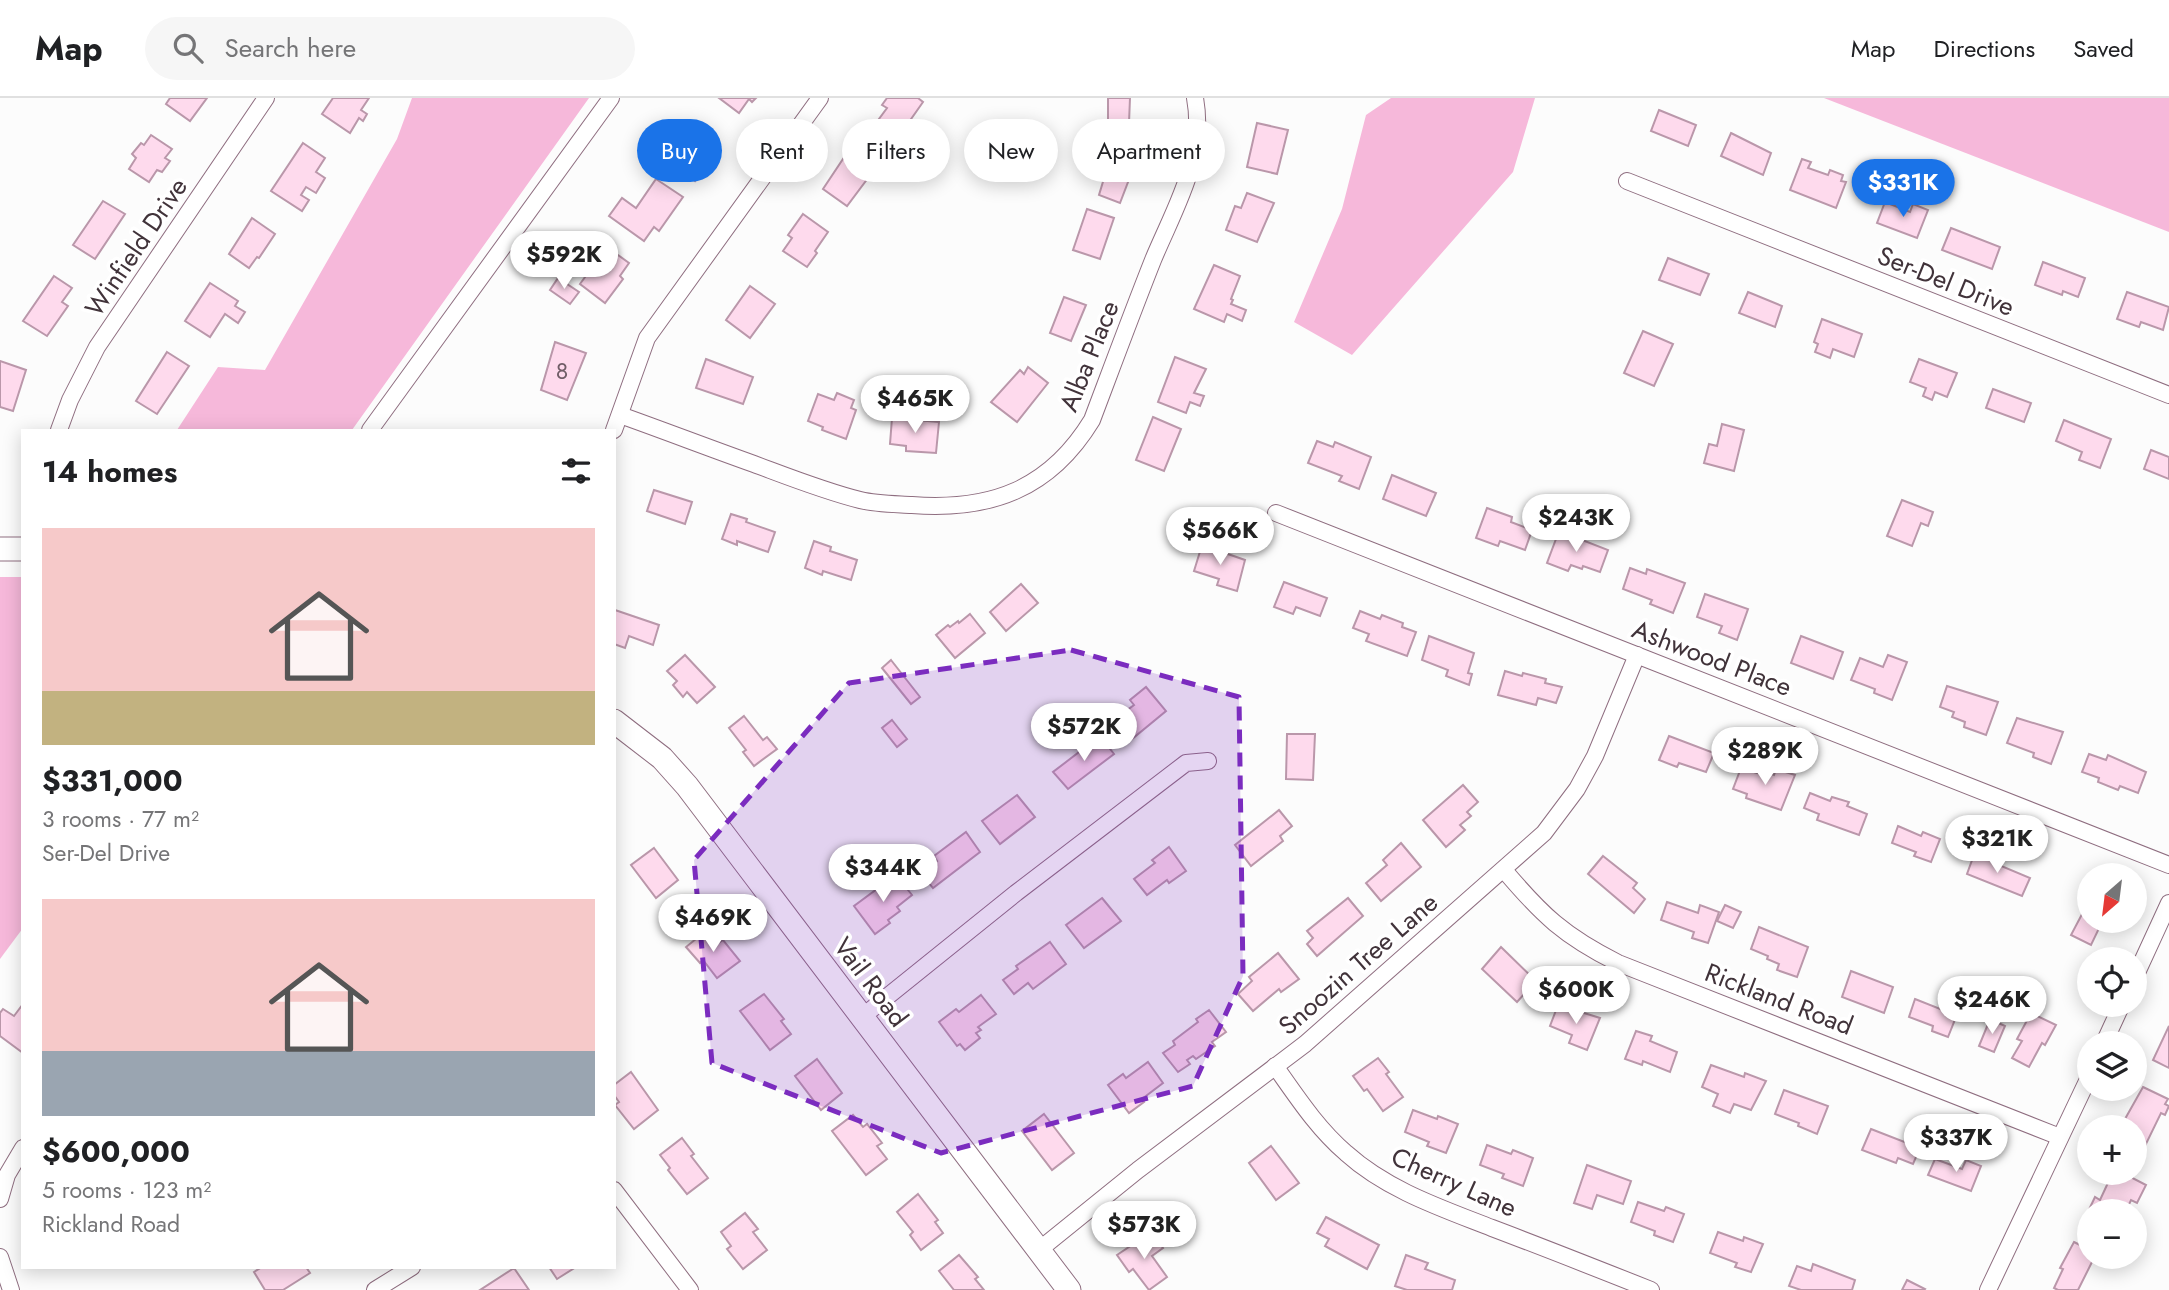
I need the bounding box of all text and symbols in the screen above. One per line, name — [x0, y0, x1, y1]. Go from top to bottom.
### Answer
search box — [145, 17, 635, 80]
text: Map — [35, 25, 103, 72]
icon: search — [169, 29, 207, 67]
text: Search here — [225, 29, 356, 67]
text: Map — [1851, 31, 1896, 66]
text: Directions — [1934, 31, 2035, 66]
text: Saved — [2073, 31, 2134, 66]
chip: Buy — [637, 119, 722, 182]
chip: Rent — [736, 119, 828, 182]
chip: Filters — [842, 119, 950, 182]
chip: New — [964, 119, 1058, 182]
chip: Apartment — [1072, 119, 1225, 182]
pin: $331K — [1854, 159, 1952, 219]
text: $331K — [1868, 165, 1938, 199]
street label: Winfield Drive — [75, 170, 197, 324]
pin: $592K — [515, 232, 613, 291]
street label: Ser-Del Drive — [1872, 236, 2020, 326]
text: $592K — [526, 237, 602, 271]
street label: Alba Place — [1050, 295, 1128, 417]
house number: 8 — [556, 354, 568, 388]
pin: $465K — [866, 376, 964, 435]
text: $465K — [877, 381, 953, 415]
text: 14 homes — [42, 450, 177, 493]
icon: filters — [557, 452, 595, 490]
pin: $243K — [1527, 494, 1625, 554]
text: $243K — [1538, 500, 1614, 534]
pin: $566K — [1171, 508, 1269, 567]
text: $566K — [1182, 513, 1258, 547]
icon: home — [256, 573, 382, 699]
street label: Ashwood Place — [1627, 610, 1797, 706]
pin: $572K — [1035, 704, 1133, 763]
text: $572K — [1047, 709, 1121, 743]
pin: $289K — [1716, 728, 1814, 787]
text: $289K — [1727, 733, 1803, 767]
text: $331,000 — [42, 759, 183, 802]
text: 3 rooms · 77 m² — [42, 802, 199, 836]
pin: $321K — [1948, 816, 2046, 875]
text: $321K — [1961, 821, 2033, 855]
text: Ser-Del Drive — [42, 836, 170, 870]
pin: $344K — [834, 844, 932, 904]
text: $344K — [845, 850, 921, 884]
north arrow — [2077, 863, 2147, 933]
map controls — [2077, 863, 2147, 1269]
street label: Snoozin Tree Lane — [1270, 884, 1446, 1044]
pin: $469K — [664, 894, 762, 954]
text: $469K — [674, 900, 752, 934]
street label: Vail Road — [825, 929, 917, 1035]
icon: home — [256, 944, 382, 1070]
button: locate — [2077, 947, 2147, 1017]
street label: Rickland Road — [1699, 953, 1859, 1045]
pin: $600K — [1527, 967, 1625, 1026]
text: $600K — [1538, 972, 1614, 1006]
pin: $246K — [1943, 976, 2041, 1036]
text: $246K — [1954, 982, 2030, 1016]
button: layers — [2077, 1031, 2147, 1101]
pin: $337K — [1907, 1114, 2005, 1174]
button: + — [2077, 1115, 2147, 1185]
text: $337K — [1920, 1120, 1992, 1154]
text: $600,000 — [42, 1130, 190, 1173]
street label: Cherry Lane — [1385, 1137, 1523, 1227]
text: 5 rooms · 123 m² — [42, 1173, 211, 1207]
button: − — [2077, 1199, 2147, 1269]
pin: $573K — [1095, 1202, 1193, 1261]
text: Rickland Road — [42, 1207, 180, 1241]
text: $573K — [1107, 1207, 1181, 1241]

